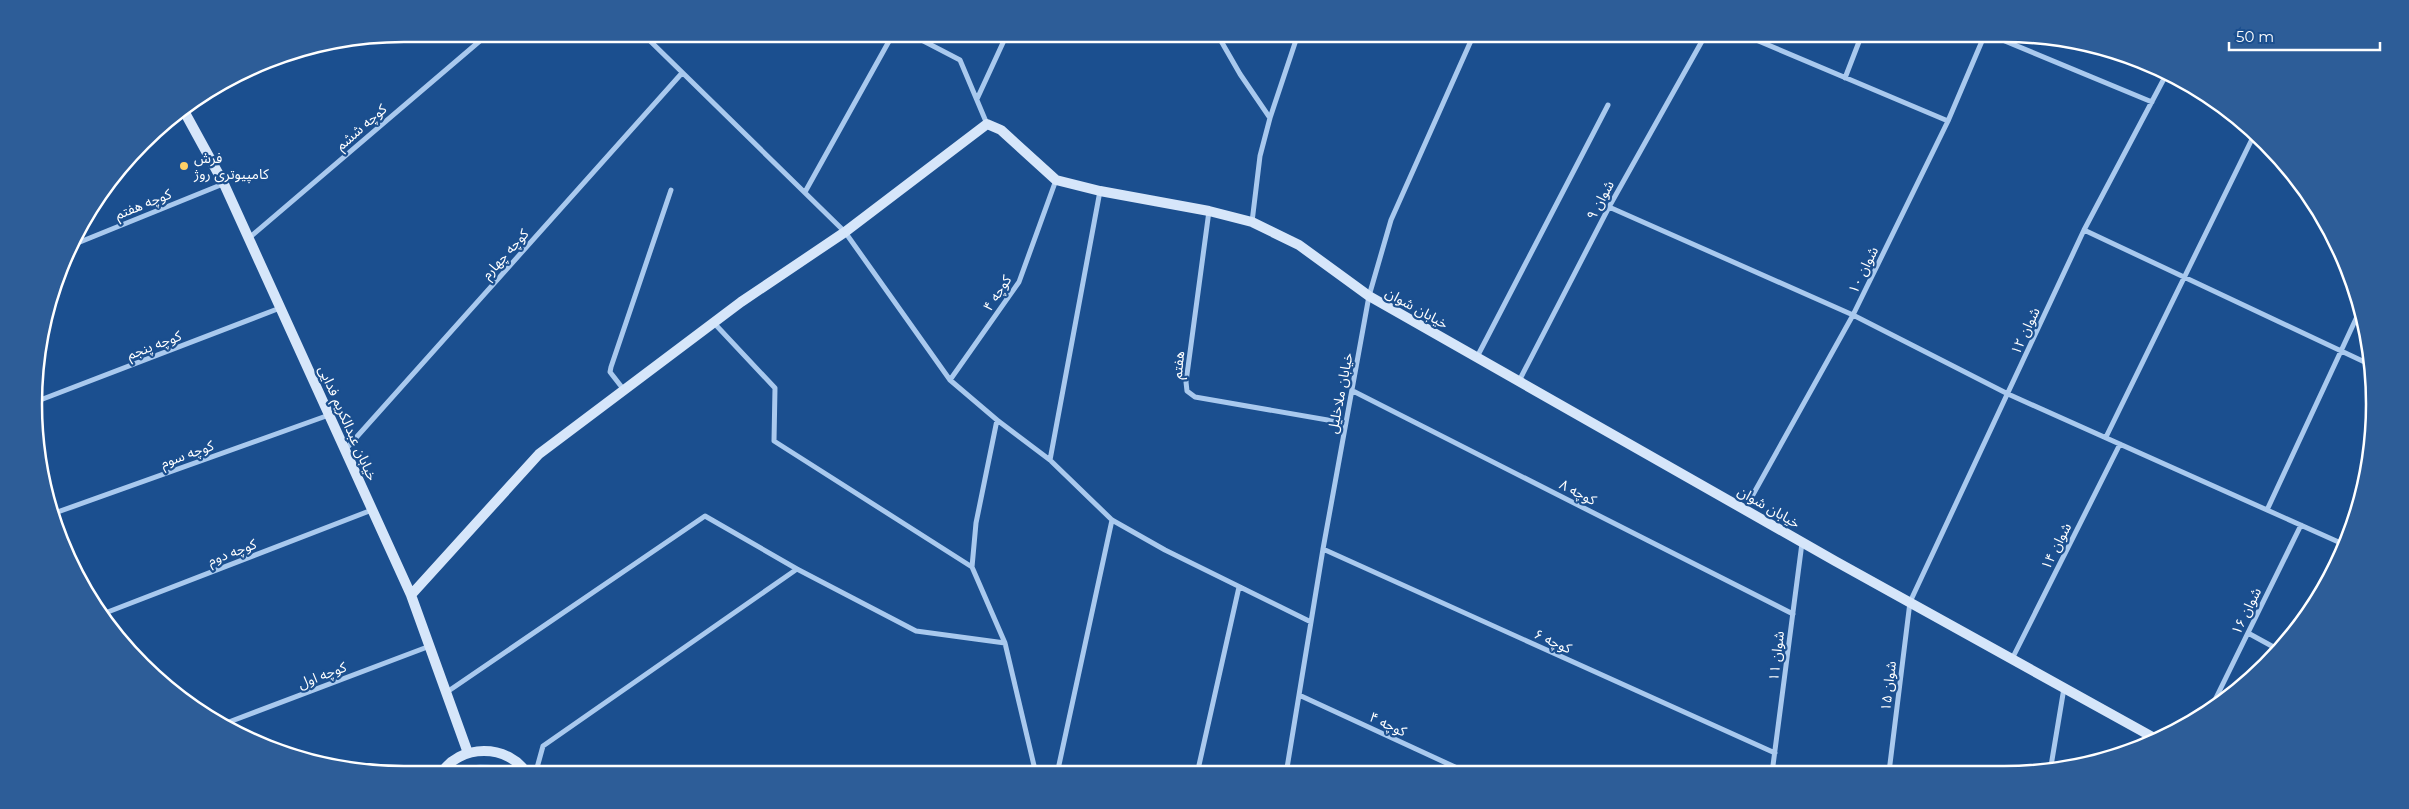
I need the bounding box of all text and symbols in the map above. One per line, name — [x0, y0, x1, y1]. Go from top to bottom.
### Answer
scale bar — [2229, 20, 2380, 52]
text: 50 m — [2236, 27, 2274, 46]
street label: کوچه ششم — [332, 100, 392, 156]
place label: فرش کامپیوتری روژ — [193, 149, 269, 184]
marker: فرش کامپیوتری روژ — [178, 160, 190, 172]
street label: شوان ۹ — [1582, 177, 1618, 223]
street label: کوچه هفتم — [112, 184, 175, 225]
street label: کوچه چهارم — [478, 225, 534, 284]
street label: شوان ۱۰ — [1844, 243, 1882, 297]
street label: کوچه ۴ — [979, 272, 1016, 315]
street label: خیابان شوان — [1382, 283, 1452, 333]
street label: شوان ۱۲ — [2006, 304, 2044, 358]
street label: کوچه پنجم — [124, 326, 185, 365]
street label: هفتم — [1168, 350, 1190, 380]
street label: خیابان ملاخلیل — [1323, 351, 1357, 435]
street label: خیابان عبدالکریم فدایی — [313, 363, 382, 484]
street label: کوچه سوم — [158, 436, 217, 474]
street label: کوچه ۸ — [1556, 475, 1600, 510]
street label: خیابان شوان — [1735, 482, 1803, 532]
street label: شوان ۱۴ — [2037, 520, 2075, 572]
street label: کوچه دوم — [205, 534, 260, 571]
street label: شوان ۱۶ — [2227, 584, 2265, 638]
street label: کوچه ۶ — [1531, 625, 1575, 658]
street label: شوان ۱۱ — [1764, 630, 1788, 682]
street label: کوچه اول — [295, 657, 349, 693]
street label: شوان ۱۵ — [1876, 660, 1900, 712]
street label: کوچه ۴ — [1366, 708, 1410, 741]

